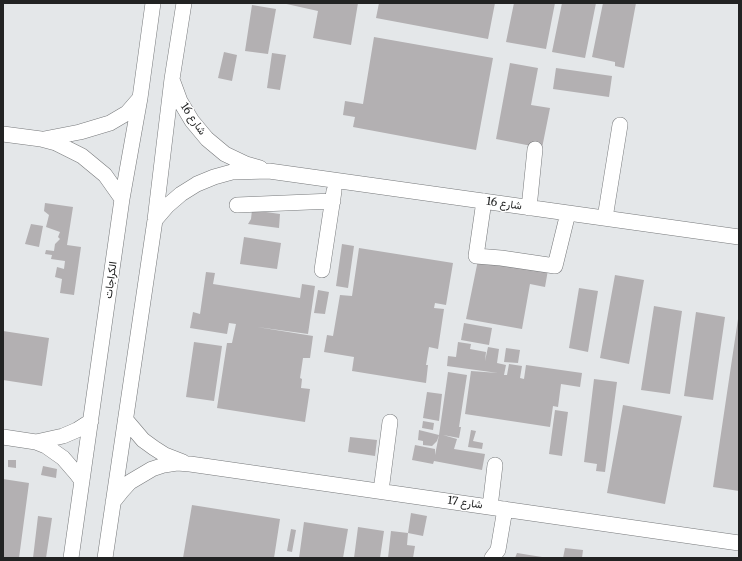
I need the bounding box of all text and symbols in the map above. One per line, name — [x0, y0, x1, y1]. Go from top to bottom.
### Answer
street label: شارع 16 — [177, 101, 209, 137]
street label: شارع 16 — [485, 195, 523, 213]
street label: الكراجات — [102, 261, 120, 299]
street label: شارع 17 — [447, 494, 483, 512]

